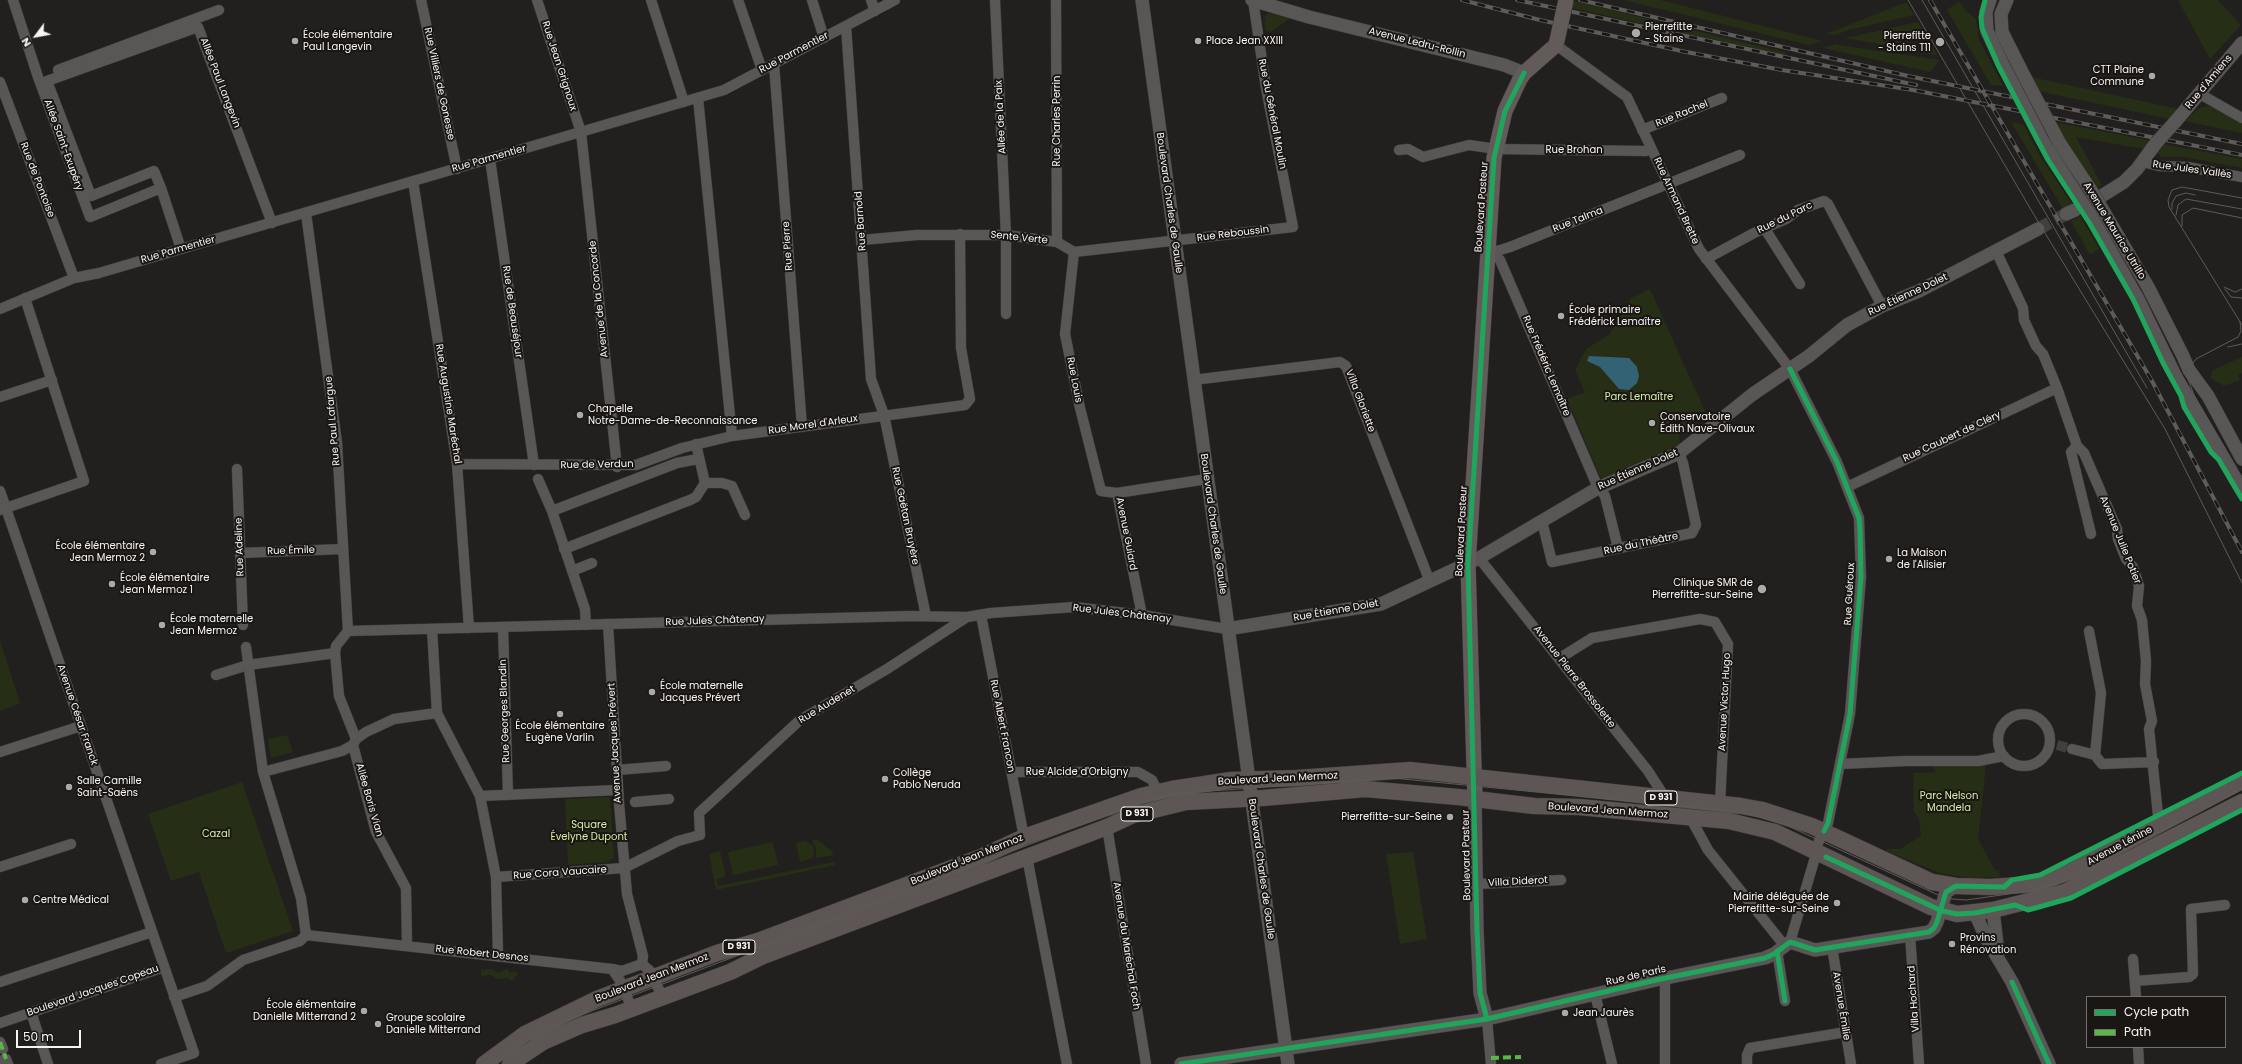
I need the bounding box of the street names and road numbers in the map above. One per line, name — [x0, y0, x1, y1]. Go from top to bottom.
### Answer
street label: Rue Jean Grignoux — [539, 20, 579, 112]
street label: Avenue Ledru-Rollin — [1367, 25, 1467, 61]
street label: Rue Villiers de Gonesse — [421, 27, 457, 141]
street label: Rue Parmentier — [757, 30, 831, 76]
street label: Allée Paul Langevin — [197, 36, 243, 130]
street label: Rue d'Amiens — [2183, 52, 2235, 112]
street label: Rue du Général Moulin — [1255, 58, 1289, 170]
street label: Rue Charles Perrin — [1051, 76, 1063, 166]
street label: Allée de la Paix — [993, 80, 1009, 154]
street label: Allée Saint-Exupéry — [41, 98, 85, 192]
street label: Rue Rachel — [1654, 98, 1710, 130]
street label: Boulevard Charles de Gaulle — [1153, 132, 1185, 274]
street label: Rue de Pontoise — [17, 141, 57, 219]
street label: Rue Parmentier — [451, 143, 527, 175]
street label: Rue Brohan — [1545, 144, 1603, 156]
street label: Rue Armand Brette — [1651, 156, 1701, 246]
street label: Rue Jules Vallès — [2152, 159, 2232, 181]
street label: Boulevard Pasteur — [1473, 161, 1491, 253]
street label: Avenue Maurice Utrillo — [2080, 180, 2148, 282]
street label: Rue Barnold — [853, 191, 869, 251]
street label: Rue du Parc — [1756, 200, 1814, 236]
street label: Rue Talma — [1551, 205, 1605, 235]
street label: Rue Pierre — [780, 221, 796, 271]
street label: Rue Reboussin — [1196, 224, 1270, 244]
street label: Sente Verte — [990, 229, 1048, 247]
street label: Rue Parmentier — [140, 234, 216, 266]
street label: Avenue de la Concorde — [587, 240, 611, 358]
street label: Rue de Beauséjour — [500, 265, 524, 359]
street label: Rue Étienne Dolet — [1866, 271, 1950, 319]
street label: Rue Frédéric Lemaître — [1519, 314, 1573, 418]
street label: Rue Augustine Maréchal — [433, 343, 463, 465]
street label: Rue Louis — [1064, 356, 1084, 404]
street label: Villa Gloriette — [1343, 368, 1377, 434]
street label: Rue Paul Lafargue — [323, 376, 343, 466]
street label: Rue Caubert de Cléry — [1901, 409, 2003, 465]
street label: Rue Morel d'Arleux — [768, 413, 858, 437]
street label: Rue Étienne Dolet — [1596, 447, 1680, 493]
street label: Boulevard Charles de Gaulle — [1197, 453, 1229, 595]
street label: Rue de Verdun — [560, 458, 634, 472]
street label: Rue Gaëtan Bruyère — [889, 466, 921, 566]
street label: Boulevard Pasteur — [1454, 485, 1470, 577]
street label: Avenue Julie Potier — [2097, 494, 2143, 586]
street label: Avenue Guiard — [1113, 496, 1139, 572]
street label: Rue Adeline — [233, 518, 247, 576]
street label: Rue du Théâtre — [1603, 530, 1679, 558]
street label: Rue Émile — [267, 544, 315, 558]
street label: Rue Guéroux — [1842, 562, 1858, 626]
street label: Rue Étienne Dolet — [1293, 598, 1379, 624]
street label: Rue Jules Châtenay — [1072, 602, 1172, 626]
street label: Rue Jules Châtenay — [665, 613, 765, 629]
street label: Avenue Pierre Brossolette — [1530, 624, 1618, 730]
street label: Avenue Victor Hugo — [1716, 653, 1734, 751]
street label: Rue Georges Blandin — [497, 659, 513, 763]
street label: Avenue César Franck — [54, 663, 100, 767]
street label: Rue Albert Francon — [987, 679, 1017, 773]
street label: Avenue Jacques Prévert — [606, 683, 624, 803]
street label: Rue Audenet — [797, 683, 857, 727]
street label: Allée Boris Vian — [353, 762, 385, 838]
street label: Rue Alcide d'Orbigny — [1026, 766, 1128, 778]
street label: Boulevard Jean Mermoz — [1218, 770, 1338, 788]
road number: D 931 — [1645, 791, 1677, 805]
street label: Boulevard Charles de Gaulle — [1245, 798, 1277, 940]
street label: Boulevard Jean Mermoz — [1548, 801, 1668, 821]
road number: D 931 — [1121, 807, 1153, 821]
street label: Boulevard Pasteur — [1460, 809, 1474, 901]
street label: Avenue Lénine — [2085, 824, 2155, 868]
street label: Boulevard Jean Mermoz — [909, 832, 1025, 888]
street label: Rue Cora Vaucaire — [513, 864, 607, 882]
street label: Villa Diderot — [1488, 874, 1548, 890]
street label: Avenue du Maréchal Foch — [1110, 881, 1142, 1011]
road number: D 931 — [723, 940, 755, 954]
street label: Rue Robert Desnos — [435, 943, 529, 965]
street label: Boulevard Jean Mermoz — [594, 951, 710, 1005]
street label: Boulevard Jacques Copeau — [25, 963, 161, 1019]
street label: Rue de Paris — [1605, 963, 1667, 989]
street label: Villa Hochard — [1906, 965, 1922, 1033]
street label: Avenue Émilie — [1830, 971, 1852, 1041]

